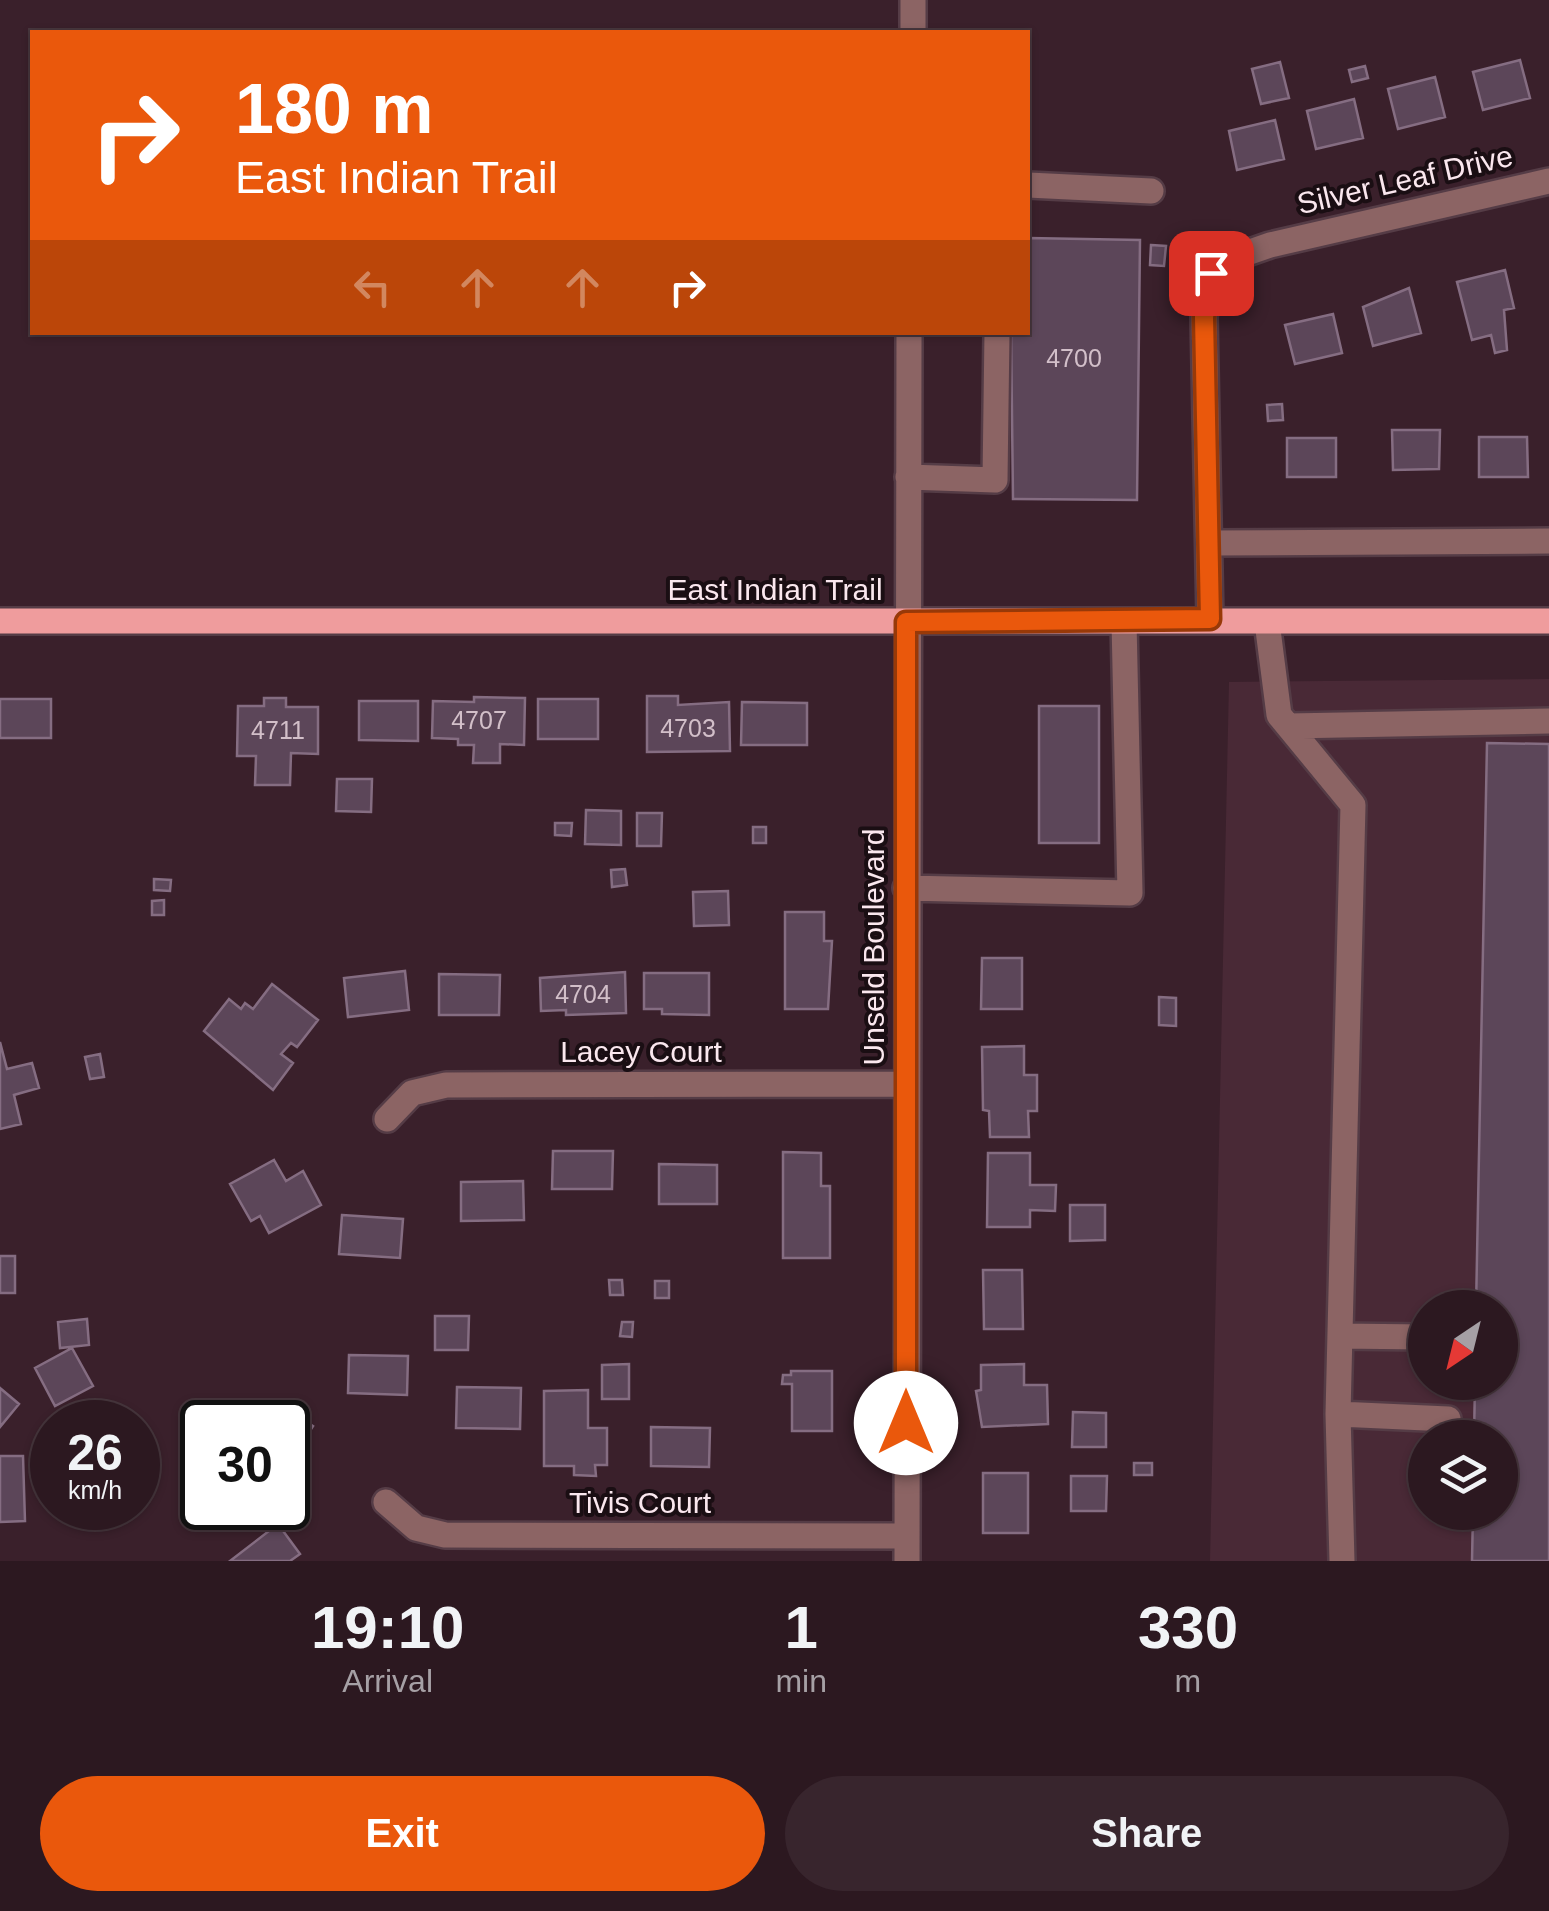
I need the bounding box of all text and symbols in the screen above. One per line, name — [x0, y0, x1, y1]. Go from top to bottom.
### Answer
icon: right — [70, 70, 200, 200]
text: 180 m — [235, 70, 433, 148]
street label: Silver Leaf Drive — [1294, 139, 1516, 220]
text: East Indian Trail — [235, 152, 558, 203]
pin — [1169, 231, 1254, 316]
icon: arrive — [1184, 246, 1239, 301]
icon: left — [345, 260, 400, 315]
icon: ahead — [450, 260, 505, 315]
icon: ahead — [555, 260, 610, 315]
icon: right — [660, 260, 715, 315]
house number: 4700 — [1046, 344, 1102, 372]
street label: East Indian Trail — [667, 573, 883, 606]
house number: 4707 — [451, 706, 507, 734]
house number: 4703 — [660, 714, 716, 742]
house number: 4711 — [251, 716, 305, 744]
street label: Unseld Boulevard — [857, 829, 890, 1065]
house number: 4704 — [555, 980, 611, 1008]
street label: Lacey Court — [560, 1035, 723, 1068]
north arrow — [1408, 1290, 1518, 1400]
map controls — [1408, 1290, 1518, 1530]
position arrow — [854, 1371, 958, 1475]
speed limit sign: 30 — [180, 1400, 310, 1530]
button: layers — [1408, 1420, 1518, 1530]
text: 26 — [67, 1425, 123, 1481]
text: km/h — [68, 1476, 122, 1504]
street label: Tivis Court — [569, 1486, 712, 1519]
text: 19:10 — [311, 1594, 464, 1661]
text: 1 — [784, 1594, 818, 1661]
text: 330 — [1138, 1594, 1238, 1661]
text: Arrival — [342, 1663, 433, 1699]
text: min — [775, 1663, 827, 1699]
text: m — [1175, 1663, 1201, 1699]
button: Exit — [40, 1776, 765, 1891]
button: Share — [785, 1776, 1509, 1891]

